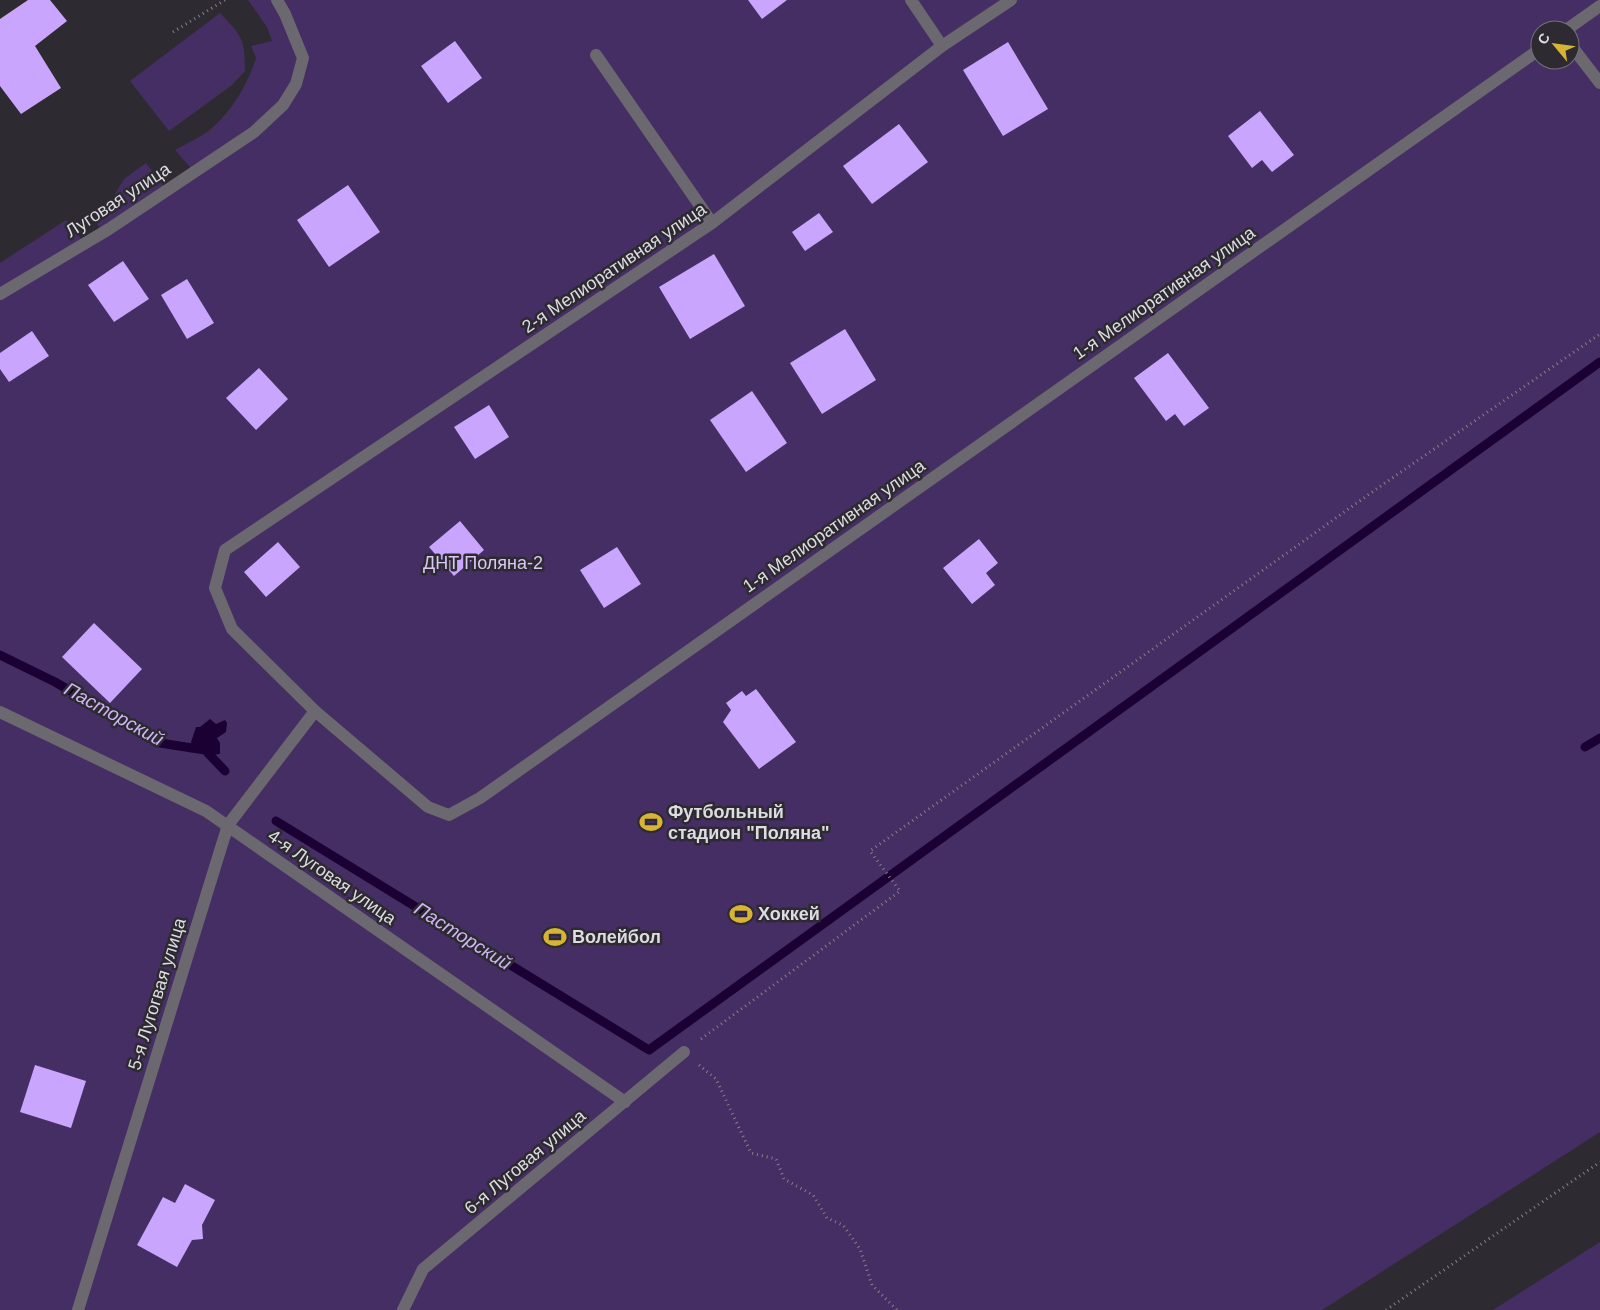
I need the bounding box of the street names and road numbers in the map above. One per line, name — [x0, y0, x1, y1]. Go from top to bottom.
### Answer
street label: Луговая улица — [62, 158, 175, 241]
street label: 2-я Мелиоративная улица — [518, 198, 711, 337]
street label: 1-я Мелиоративная улица — [1069, 222, 1260, 364]
street label: 1-я Мелиоративная улица — [739, 455, 930, 597]
street label: 4-я Луговая улица — [264, 825, 401, 929]
street label: 5-я Лугогвая улица — [124, 915, 190, 1073]
street label: 6-я Луговая улица — [461, 1105, 590, 1218]

